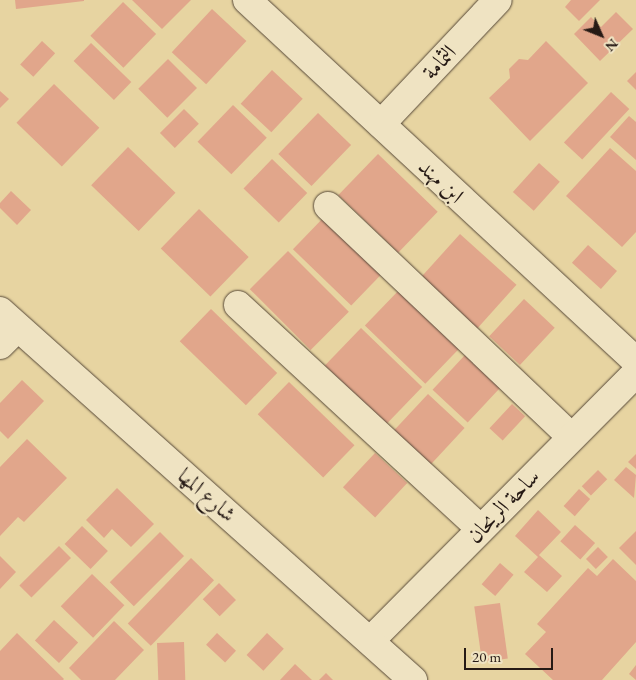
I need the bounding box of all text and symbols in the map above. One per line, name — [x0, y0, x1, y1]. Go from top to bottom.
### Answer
north arrow — [576, 10, 626, 60]
text: N — [601, 35, 622, 56]
street label: الثمامة — [416, 39, 462, 85]
street label: ابن مهند — [413, 153, 469, 209]
street label: شارع المها — [172, 462, 242, 528]
street label: ساحة الريحان — [461, 463, 545, 549]
scale bar — [466, 638, 555, 670]
text: 20 m — [472, 647, 501, 666]

